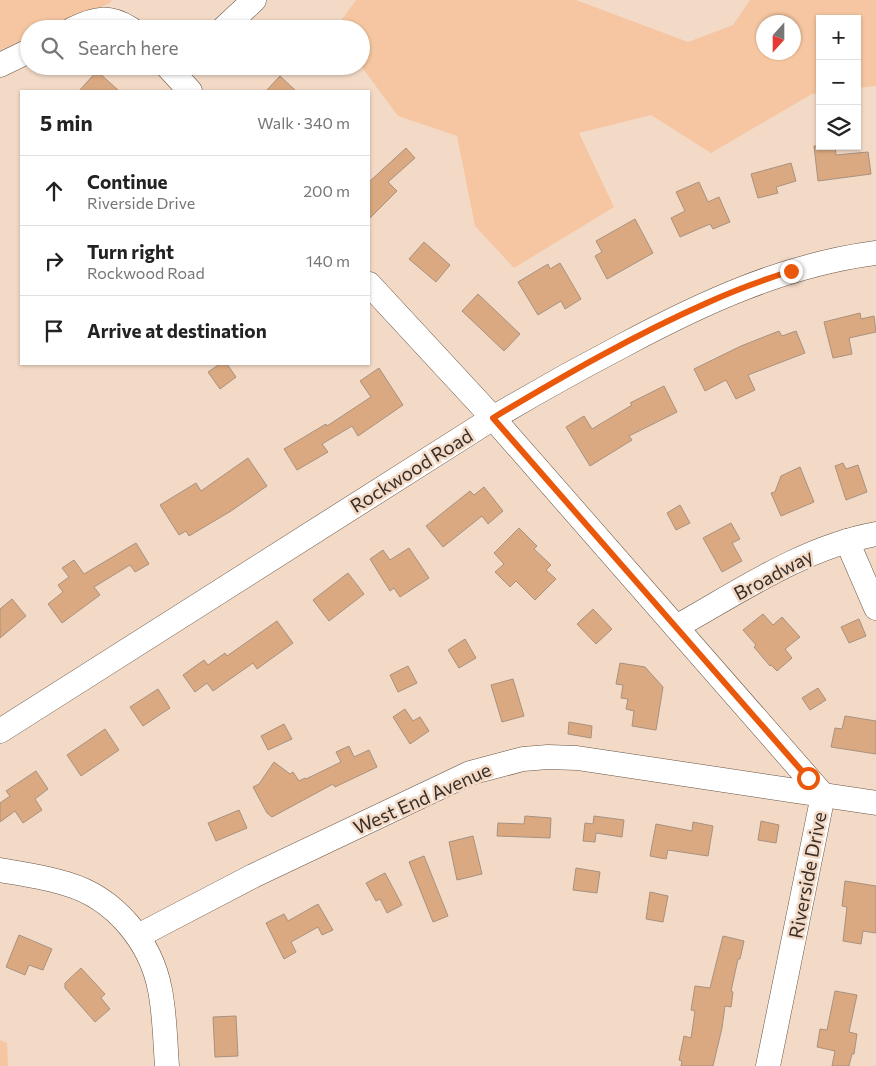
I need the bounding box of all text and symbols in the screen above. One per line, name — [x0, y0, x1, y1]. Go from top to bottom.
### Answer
north arrow — [756, 15, 801, 60]
map controls — [816, 15, 861, 150]
button: + — [816, 15, 861, 60]
search box — [20, 20, 370, 75]
icon: search — [38, 34, 66, 62]
text: Search here — [78, 36, 178, 59]
button: − — [816, 60, 861, 105]
button: layers — [816, 105, 861, 150]
text: 5 min — [40, 110, 93, 135]
text: Walk · 340 m — [257, 113, 350, 132]
text: Continue — [87, 170, 167, 193]
icon: ahead — [40, 177, 68, 205]
text: 200 m — [303, 181, 350, 200]
text: Riverside Drive — [87, 193, 195, 212]
text: Turn right — [87, 240, 174, 263]
icon: right — [40, 247, 68, 275]
text: 140 m — [306, 251, 350, 270]
route end — [780, 260, 803, 283]
text: Rockwood Road — [87, 263, 205, 282]
icon: arrive — [40, 317, 68, 345]
text: Arrive at destination — [87, 319, 267, 342]
street label: Rockwood Road — [346, 423, 476, 517]
street label: Broadway — [729, 543, 817, 604]
street label: West End Avenue — [350, 757, 494, 839]
route start — [797, 767, 820, 790]
street label: Riverside Drive — [783, 810, 831, 940]

